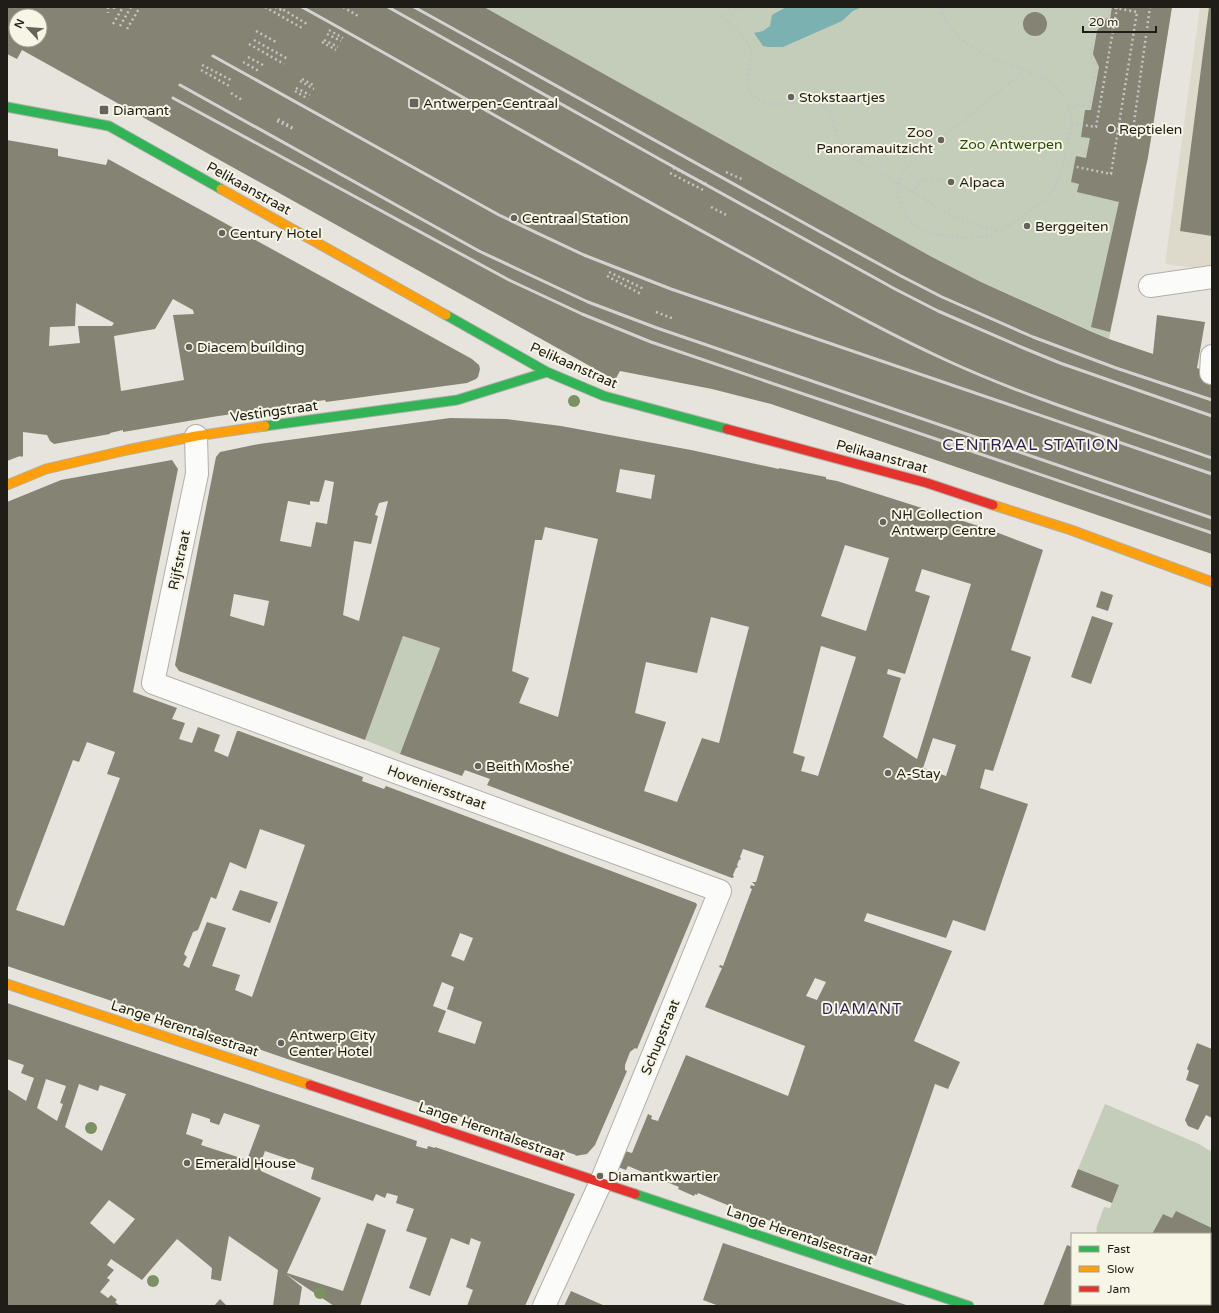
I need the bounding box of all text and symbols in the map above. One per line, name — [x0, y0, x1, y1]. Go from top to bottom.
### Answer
north arrow — [8, 8, 48, 48]
scale bar — [1083, 8, 1156, 34]
text: 20 m — [1089, 15, 1118, 29]
text: N — [12, 17, 27, 31]
place label: Stokstaartjes — [799, 89, 886, 106]
marker: Stokstaartjes — [786, 92, 796, 102]
place label: Antwerpen-Centraal — [423, 95, 558, 112]
marker: Antwerpen-Centraal — [408, 97, 420, 109]
place label: Diamant — [113, 102, 170, 119]
marker: Diamant — [98, 104, 110, 116]
place label: Reptielen — [1119, 121, 1182, 138]
place label: Zoo Panoramauitzicht — [816, 124, 934, 157]
marker: Reptielen — [1106, 124, 1116, 134]
marker: Zoo Panoramauitzicht — [936, 135, 946, 145]
park label: Zoo Antwerpen — [959, 136, 1063, 153]
street label: Pelikaanstraat — [203, 158, 295, 219]
place label: Alpaca — [959, 174, 1005, 191]
marker: Alpaca — [946, 177, 956, 187]
place label: Centraal Station — [522, 210, 629, 227]
marker: Centraal Station — [509, 213, 519, 223]
place label: Berggeiten — [1035, 218, 1109, 235]
marker: Berggeiten — [1022, 221, 1032, 231]
place label: Century Hotel — [230, 225, 322, 242]
marker: Century Hotel — [217, 228, 227, 238]
place label: Diacem building — [197, 339, 305, 356]
street label: Pelikaanstraat — [527, 339, 621, 393]
marker: Diacem building — [184, 342, 194, 352]
street label: Vestingstraat — [229, 397, 319, 426]
district label: CENTRAAL STATION — [942, 435, 1120, 455]
street label: Pelikaanstraat — [834, 436, 930, 477]
place label: NH Collection Antwerp Centre — [891, 506, 996, 539]
marker: NH Collection Antwerp Centre — [878, 517, 888, 527]
street label: Rijfstraat — [165, 528, 194, 592]
place label: Beith Moshe' — [486, 758, 573, 775]
marker: Beith Moshe' — [473, 761, 483, 771]
street label: Hoveniersstraat — [385, 762, 489, 814]
place label: A-Stay — [896, 765, 941, 782]
marker: A-Stay — [883, 768, 893, 778]
street label: Schupstraat — [638, 996, 684, 1078]
street label: Lange Herentalsestraat — [109, 997, 261, 1061]
district label: DIAMANT — [822, 1000, 902, 1018]
place label: Antwerp City Center Hotel — [289, 1027, 376, 1060]
marker: Antwerp City Center Hotel — [276, 1038, 286, 1048]
street label: Lange Herentalsestraat — [416, 1098, 568, 1165]
place label: Emerald House — [195, 1155, 296, 1172]
marker: Emerald House — [182, 1158, 192, 1168]
place label: Diamantkwartier — [608, 1168, 719, 1185]
marker: Diamantkwartier — [595, 1171, 605, 1181]
street label: Lange Herentalsestraat — [724, 1202, 876, 1269]
legend — [1071, 1233, 1211, 1305]
text: Fast — [1107, 1242, 1131, 1256]
text: Slow — [1107, 1262, 1134, 1276]
text: Jam — [1107, 1282, 1130, 1296]

